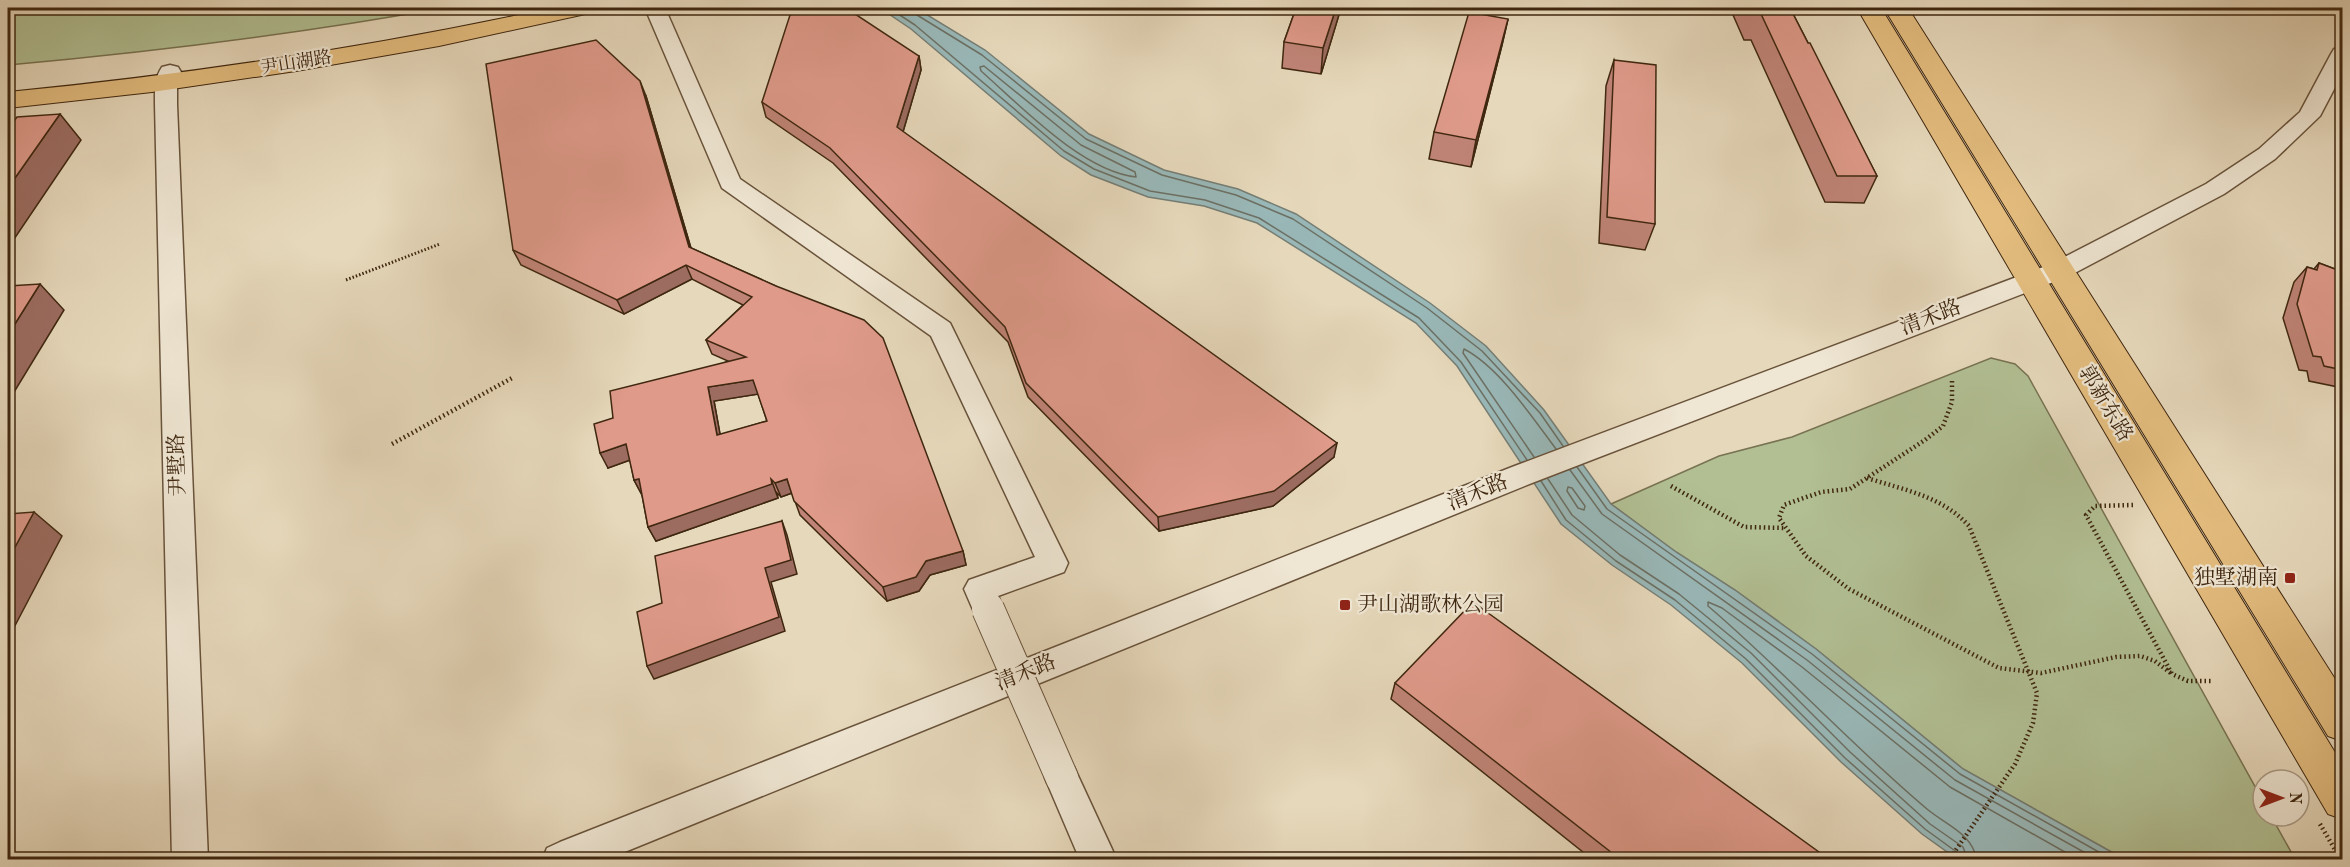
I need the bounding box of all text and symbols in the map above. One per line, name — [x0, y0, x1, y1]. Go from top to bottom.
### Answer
street label: 尹山湖路 — [259, 47, 333, 78]
street label: 清禾路 — [1897, 295, 1964, 339]
street label: 郭新东路 — [2074, 362, 2137, 445]
street label: 尹墅路 — [164, 433, 190, 497]
street label: 清禾路 — [1444, 470, 1511, 515]
place label: 独墅湖南 — [2194, 566, 2278, 589]
marker: 独墅湖南 — [2283, 571, 2297, 585]
place label: 尹山湖歌林公园 — [1357, 593, 1504, 616]
marker: 尹山湖歌林公园 — [1338, 598, 1352, 612]
street label: 清禾路 — [992, 650, 1059, 695]
north arrow — [2251, 768, 2311, 828]
text: N — [2286, 792, 2302, 805]

